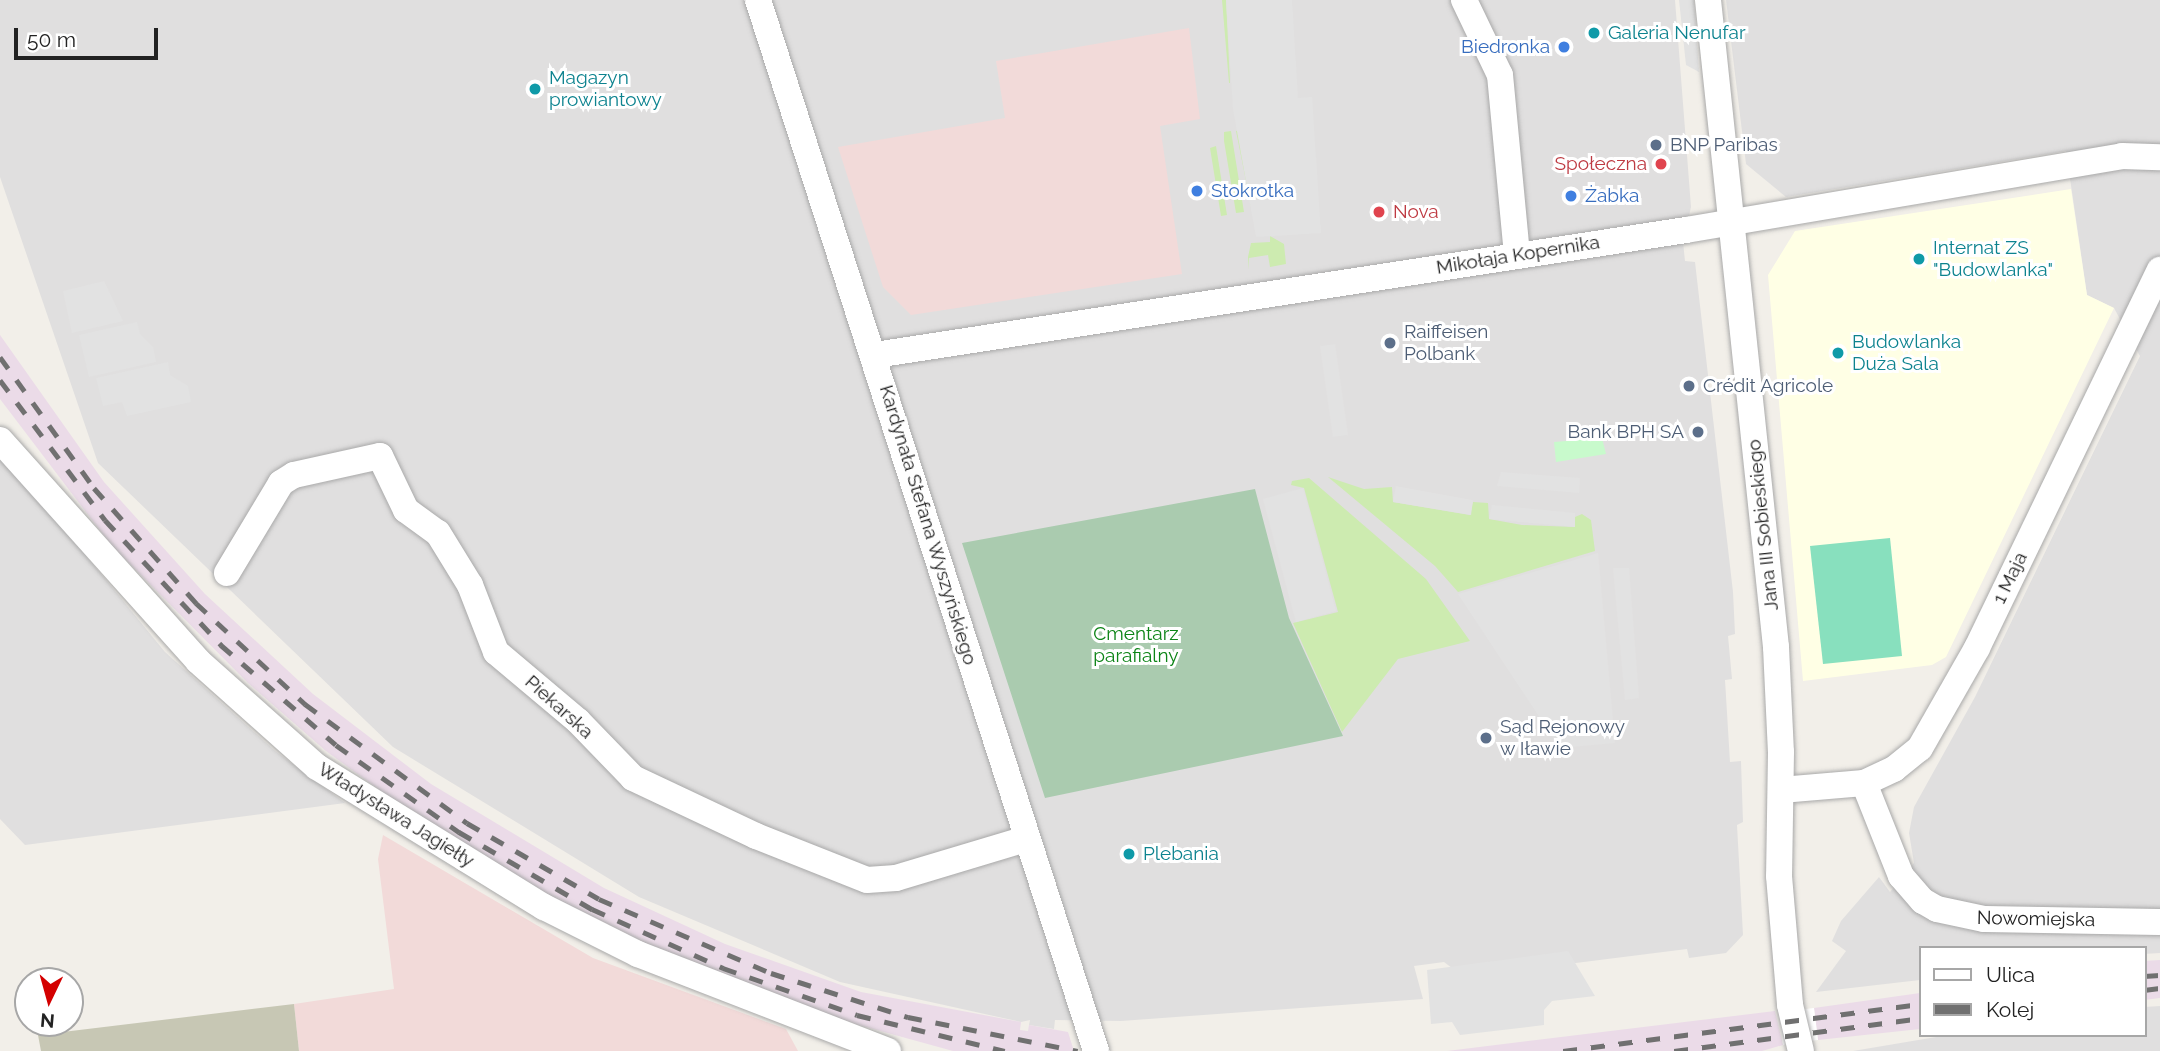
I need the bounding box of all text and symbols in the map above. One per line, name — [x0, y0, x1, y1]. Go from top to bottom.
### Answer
scale bar — [18, 14, 161, 58]
place label: Galeria Nenufar — [1608, 22, 1746, 44]
marker: Galeria Nenufar — [1586, 25, 1602, 41]
text: 50 m — [27, 27, 76, 52]
place label: Biedronka — [1461, 36, 1550, 58]
marker: Biedronka — [1556, 39, 1572, 55]
place label: Magazyn prowiantowy — [549, 67, 662, 111]
marker: Magazyn prowiantowy — [527, 81, 543, 97]
place label: BNP Paribas — [1670, 134, 1778, 156]
marker: BNP Paribas — [1648, 137, 1664, 153]
place label: Społeczna — [1555, 153, 1647, 175]
marker: Społeczna — [1653, 156, 1669, 172]
place label: Stokrotka — [1211, 180, 1294, 202]
marker: Stokrotka — [1189, 183, 1205, 199]
place label: Żabka — [1585, 185, 1639, 207]
marker: Żabka — [1563, 188, 1579, 204]
place label: Nova — [1393, 201, 1439, 223]
marker: Nova — [1371, 204, 1387, 220]
street label: Mikołaja Kopernika — [1435, 231, 1601, 279]
place label: Internat ZS "Budowlanka" — [1933, 237, 2053, 281]
marker: Internat ZS "Budowlanka" — [1911, 251, 1927, 267]
place label: Raiffeisen Polbank — [1404, 321, 1488, 365]
place label: Budowlanka Duża Sala — [1852, 331, 1961, 375]
marker: Raiffeisen Polbank — [1382, 335, 1398, 351]
marker: Budowlanka Duża Sala — [1830, 345, 1846, 361]
place label: Crédit Agricole — [1703, 375, 1834, 397]
marker: Crédit Agricole — [1681, 378, 1697, 394]
street label: Kardynała Stefana Wyszyńskiego — [874, 382, 982, 668]
place label: Bank BPH SA — [1568, 421, 1684, 443]
marker: Bank BPH SA — [1690, 424, 1706, 440]
street label: Jana III Sobieskiego — [1743, 438, 1783, 612]
street label: 1 Maja — [1988, 548, 2032, 608]
park label: Cmentarz parafialny — [1093, 623, 1179, 667]
street label: Piekarska — [520, 671, 598, 743]
place label: Sąd Rejonowy w Iławie — [1500, 716, 1625, 760]
marker: Sąd Rejonowy w Iławie — [1478, 730, 1494, 746]
street label: Władysława Jagiełły — [314, 758, 478, 872]
place label: Plebania — [1143, 843, 1219, 865]
marker: Plebania — [1121, 846, 1137, 862]
street label: Nowomiejska — [1977, 907, 2095, 931]
legend — [1918, 946, 2146, 1037]
text: Ulica — [1986, 962, 2035, 987]
north arrow — [14, 967, 84, 1037]
text: Kolej — [1986, 997, 2034, 1022]
text: N — [39, 1009, 56, 1033]

